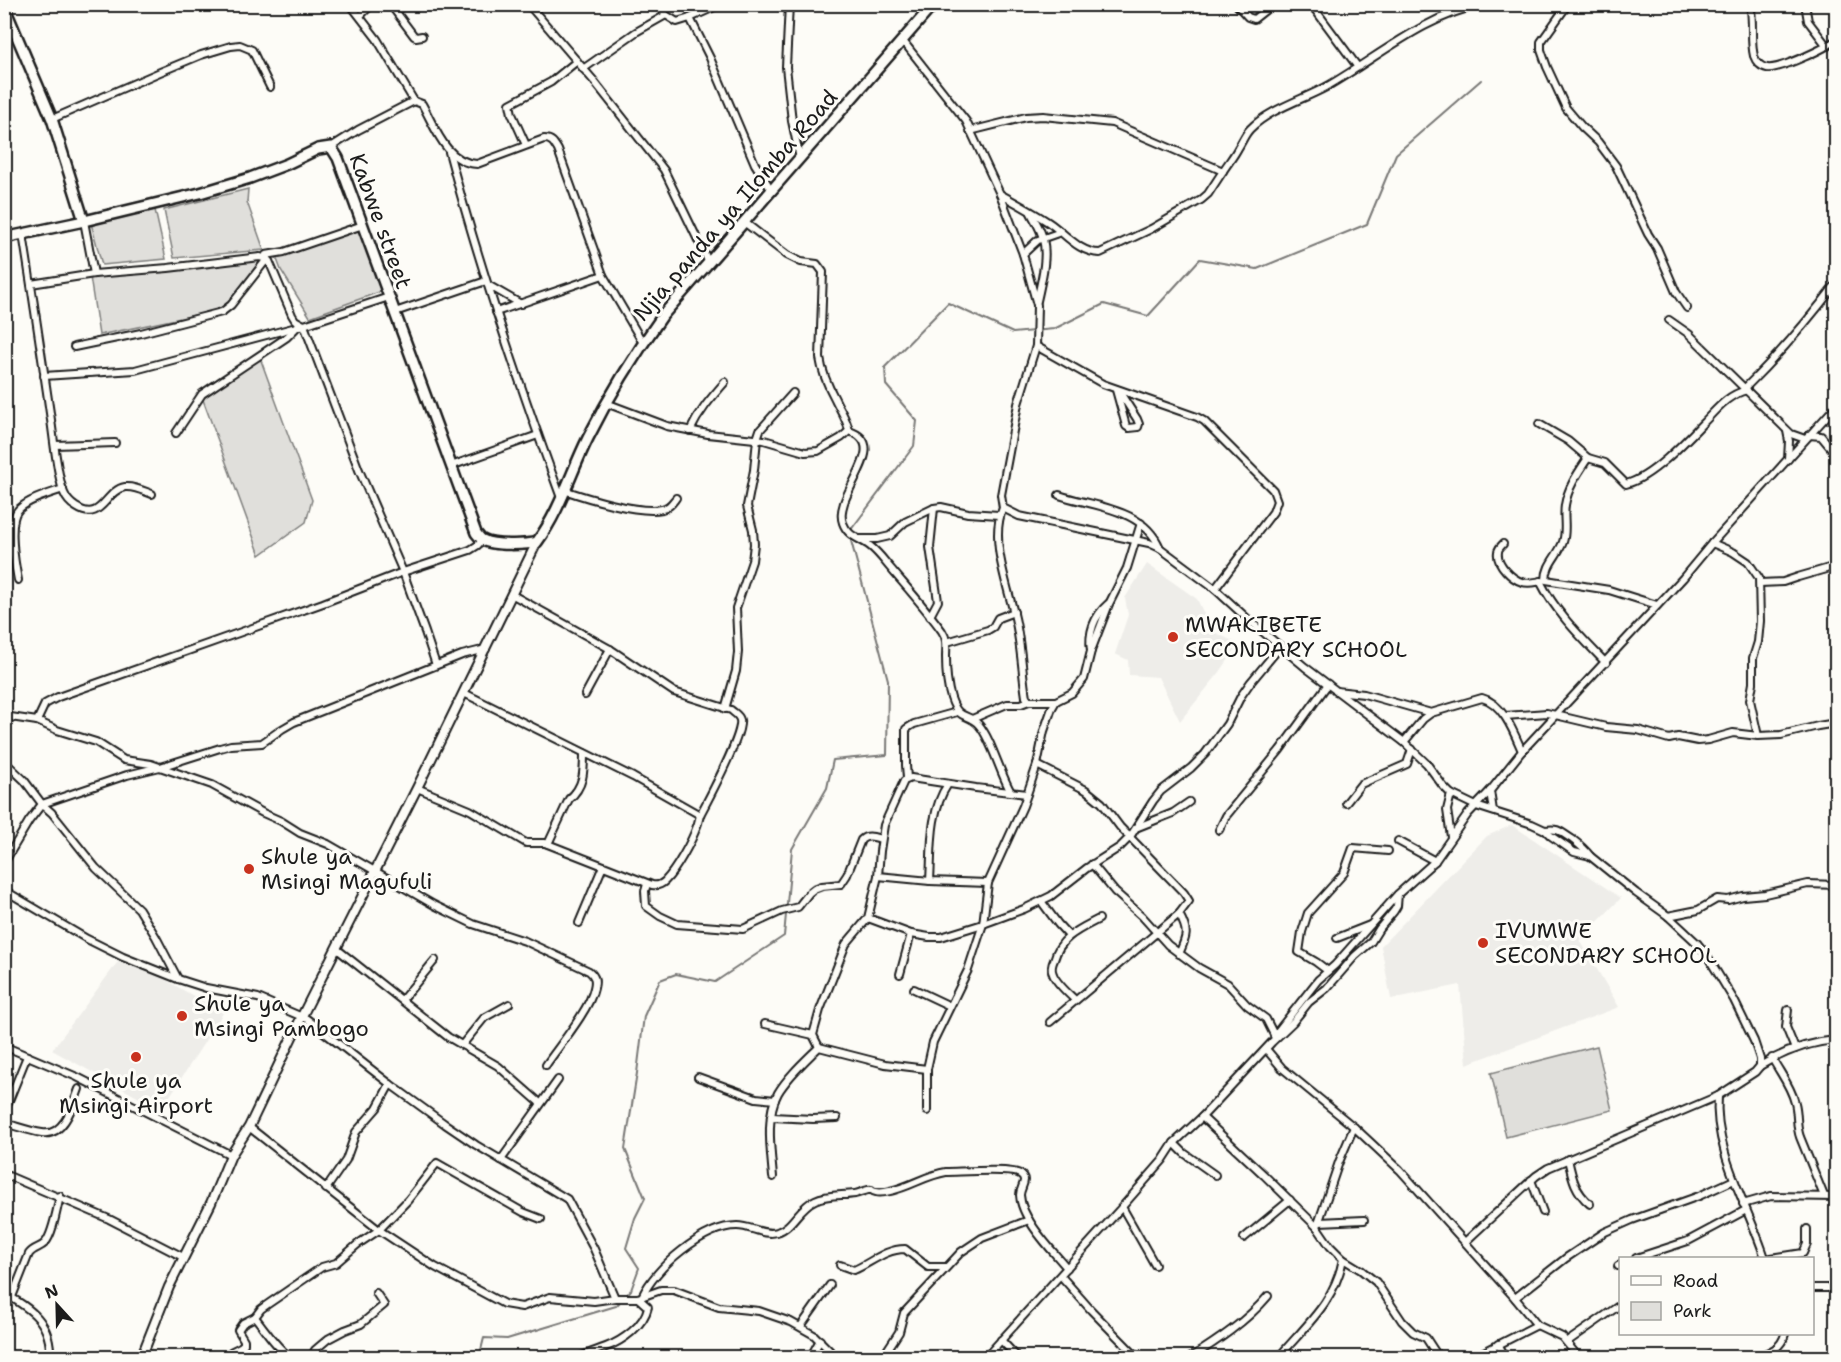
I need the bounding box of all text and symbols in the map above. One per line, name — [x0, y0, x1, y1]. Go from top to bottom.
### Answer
street label: Njia panda ya Ilomba Road — [627, 83, 844, 327]
street label: Kabwe street — [343, 149, 418, 293]
place label: MWAKIBETE SECONDARY SCHOOL — [1185, 610, 1407, 664]
marker: MWAKIBETE SECONDARY SCHOOL — [1166, 630, 1180, 644]
place label: Shule ya Msingi Magufuli — [261, 842, 433, 896]
marker: Shule ya Msingi Magufuli — [242, 862, 256, 876]
place label: IVUMWE SECONDARY SCHOOL — [1495, 916, 1717, 970]
marker: IVUMWE SECONDARY SCHOOL — [1476, 936, 1490, 950]
place label: Shule ya Msingi Pambogo — [194, 989, 369, 1043]
marker: Shule ya Msingi Pambogo — [175, 1009, 189, 1023]
marker: Shule ya Msingi Airport — [129, 1050, 143, 1064]
place label: Shule ya Msingi Airport — [59, 1066, 213, 1120]
legend — [1619, 1257, 1814, 1335]
text: Road — [1673, 1269, 1718, 1293]
north arrow — [27, 1275, 87, 1335]
text: N — [42, 1279, 61, 1304]
text: Park — [1673, 1299, 1712, 1323]

